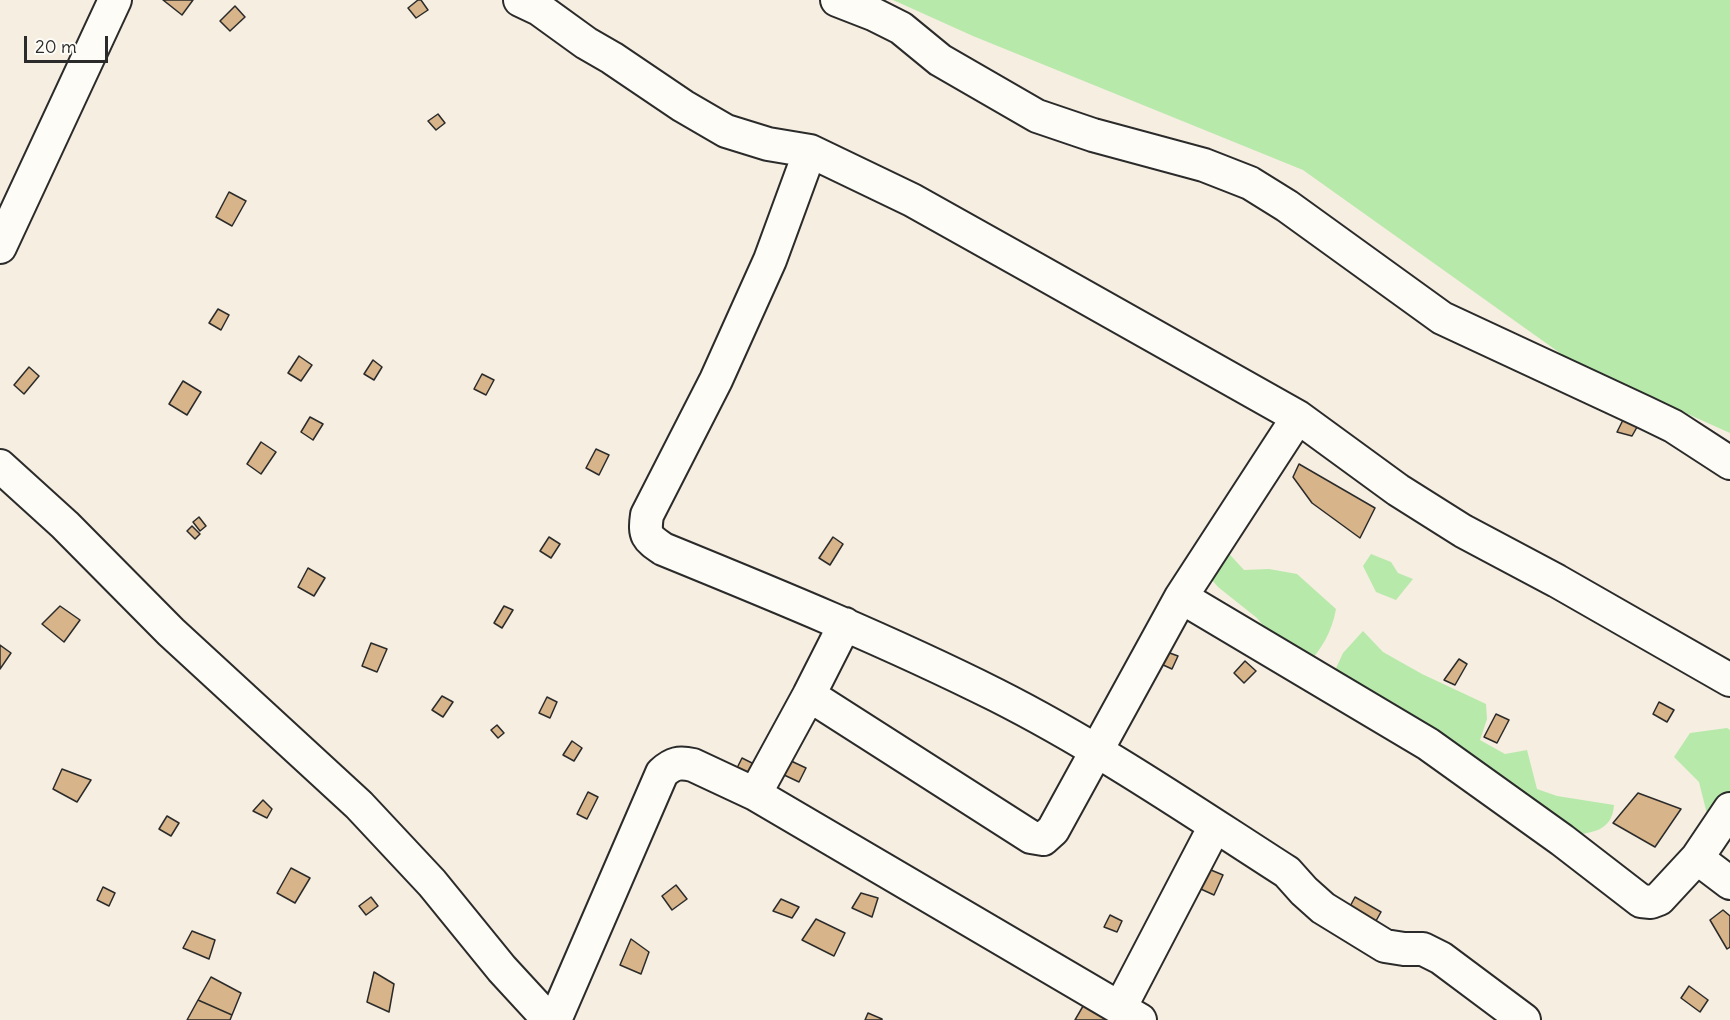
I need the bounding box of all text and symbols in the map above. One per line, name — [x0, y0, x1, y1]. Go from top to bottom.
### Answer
scale bar — [27, 24, 111, 62]
text: 20 m — [35, 35, 77, 58]

